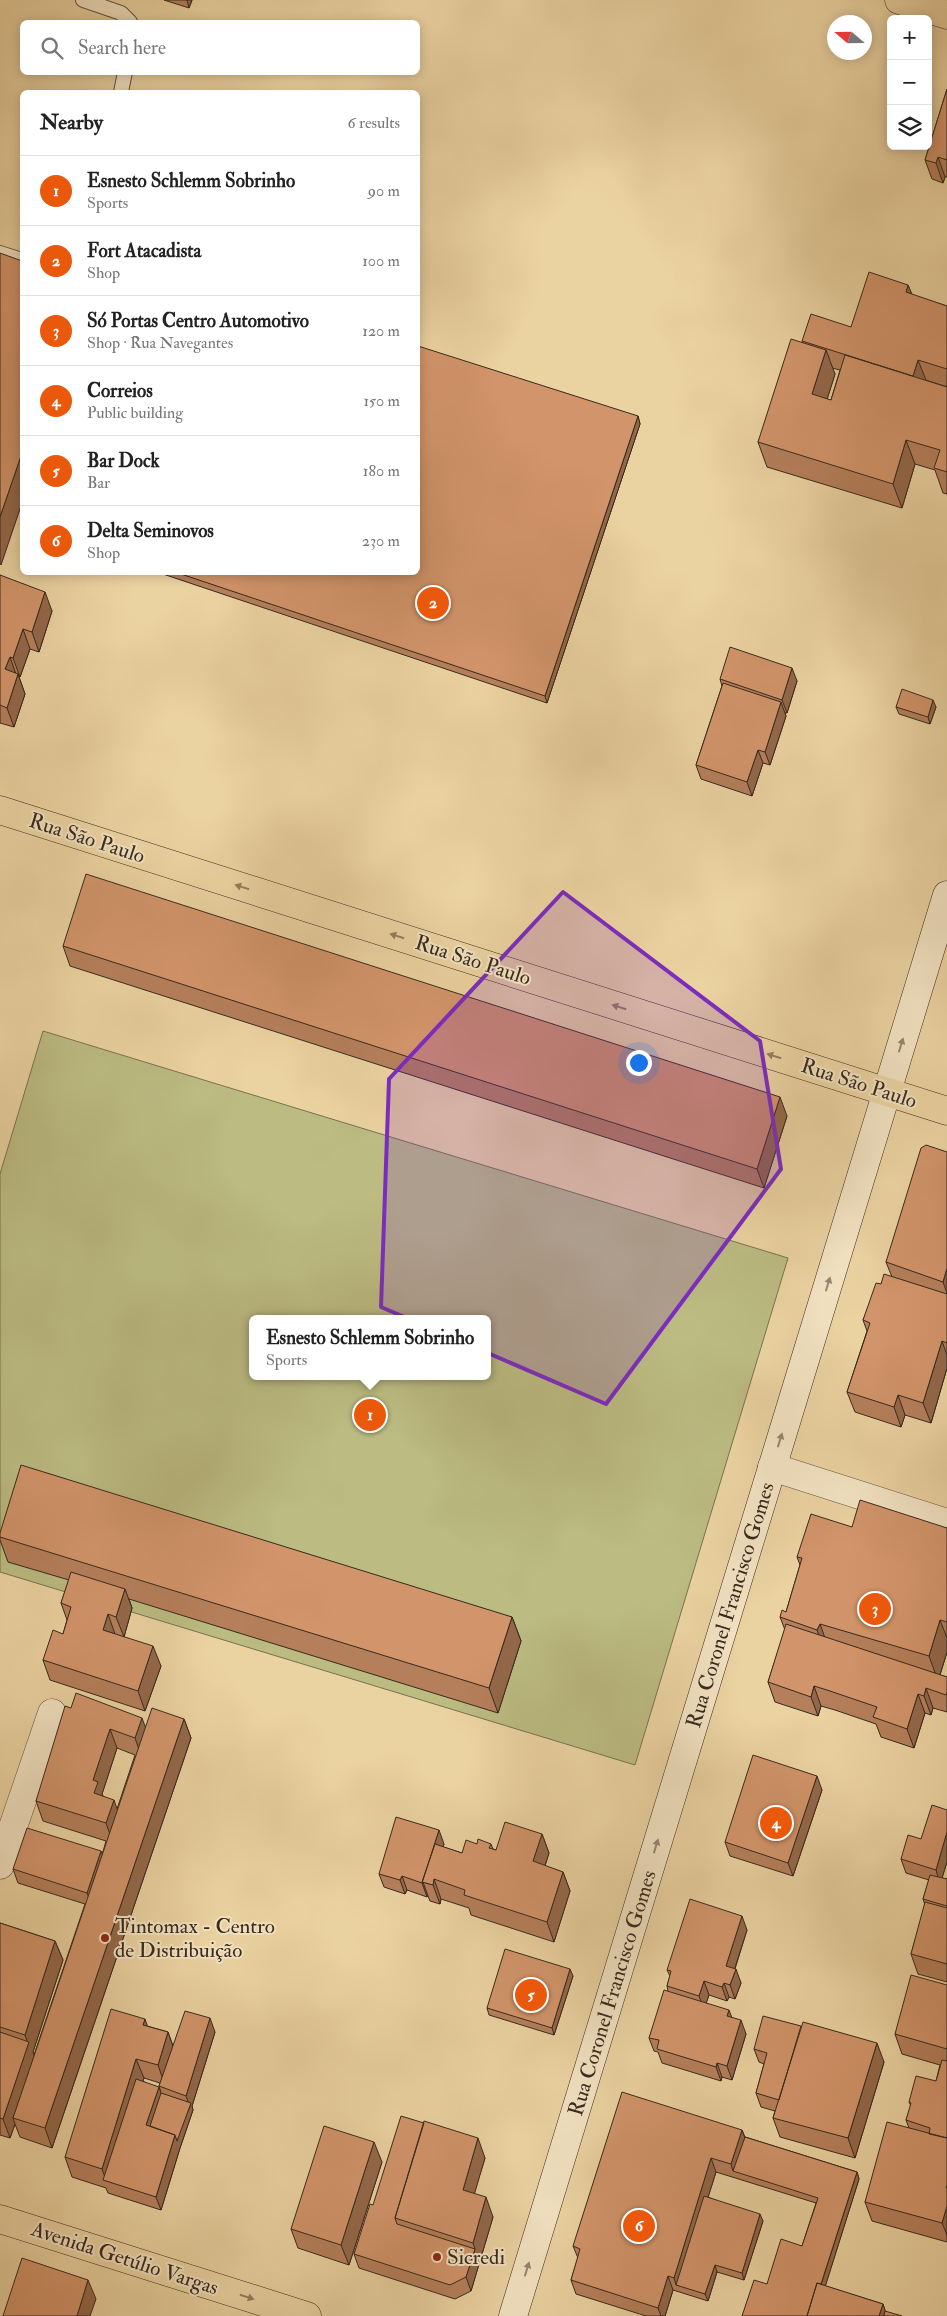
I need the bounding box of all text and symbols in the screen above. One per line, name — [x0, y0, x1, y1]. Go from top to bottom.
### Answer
north arrow — [827, 15, 872, 60]
map controls — [887, 15, 932, 150]
button: + — [887, 15, 932, 60]
search box — [20, 20, 420, 75]
icon: search — [38, 34, 66, 62]
text: Search here — [78, 36, 166, 60]
button: − — [887, 60, 932, 105]
button: layers — [887, 105, 932, 150]
text: Nearby — [40, 109, 103, 136]
text: 6 results — [348, 113, 400, 133]
text: Esnesto Schlemm Sobrinho — [87, 169, 295, 193]
text: 1 — [53, 181, 59, 201]
text: 90 m — [368, 181, 400, 201]
text: Sports — [87, 193, 128, 213]
text: Fort Atacadista — [87, 239, 201, 263]
text: 2 — [52, 251, 60, 271]
text: 100 m — [362, 251, 400, 271]
text: Shop — [87, 263, 120, 283]
text: Só Portas Centro Automotivo — [87, 309, 309, 333]
text: 3 — [53, 321, 59, 341]
text: 120 m — [362, 321, 400, 341]
text: Shop · Rua Navegantes — [87, 333, 233, 353]
text: Correios — [87, 379, 153, 403]
text: 4 — [52, 391, 60, 411]
text: 150 m — [363, 391, 400, 411]
text: Public building — [87, 403, 183, 423]
text: Bar Dock — [87, 449, 160, 473]
text: 5 — [52, 461, 60, 481]
text: 180 m — [363, 461, 400, 481]
text: Bar — [87, 473, 110, 493]
text: Delta Seminovos — [87, 519, 214, 543]
text: 6 — [52, 531, 60, 551]
text: 230 m — [362, 531, 400, 551]
text: Shop — [87, 543, 120, 563]
pin: 2 — [417, 584, 449, 622]
street label: Rua São Paulo — [25, 807, 148, 870]
one-way arrow — [235, 883, 250, 890]
street label: Rua São Paulo — [411, 929, 534, 992]
one-way arrow — [389, 932, 404, 940]
one-way arrow — [611, 1002, 626, 1010]
one-way arrow — [898, 1037, 906, 1052]
your location — [626, 1050, 652, 1076]
one-way arrow — [766, 1051, 781, 1059]
street label: Rua São Paulo — [797, 1052, 920, 1115]
one-way arrow — [825, 1277, 832, 1292]
popup — [249, 1315, 491, 1380]
text: Esnesto Schlemm Sobrinho — [266, 1326, 474, 1350]
text: Sports — [266, 1350, 307, 1370]
pin: 1 — [354, 1396, 386, 1434]
one-way arrow — [777, 1432, 785, 1447]
street label: Rua Coronel Francisco Gomes — [680, 1479, 781, 1731]
pin: 3 — [859, 1590, 891, 1628]
pin: 4 — [760, 1804, 792, 1842]
one-way arrow — [653, 1838, 661, 1853]
street label: Rua Coronel Francisco Gomes — [562, 1867, 663, 2119]
place label: Tintomax - Centro de Distribuição — [115, 1913, 275, 1964]
marker: Tintomax - Centro de Distribuição — [99, 1932, 111, 1944]
pin: 5 — [515, 1976, 547, 2014]
pin: 6 — [623, 2207, 655, 2245]
street label: Avenida Getúlio Vargas — [27, 2215, 222, 2301]
place label: Sicredi — [447, 2244, 505, 2271]
marker: Sicredi — [431, 2251, 443, 2263]
one-way arrow — [524, 2262, 532, 2277]
one-way arrow — [239, 2294, 254, 2301]

